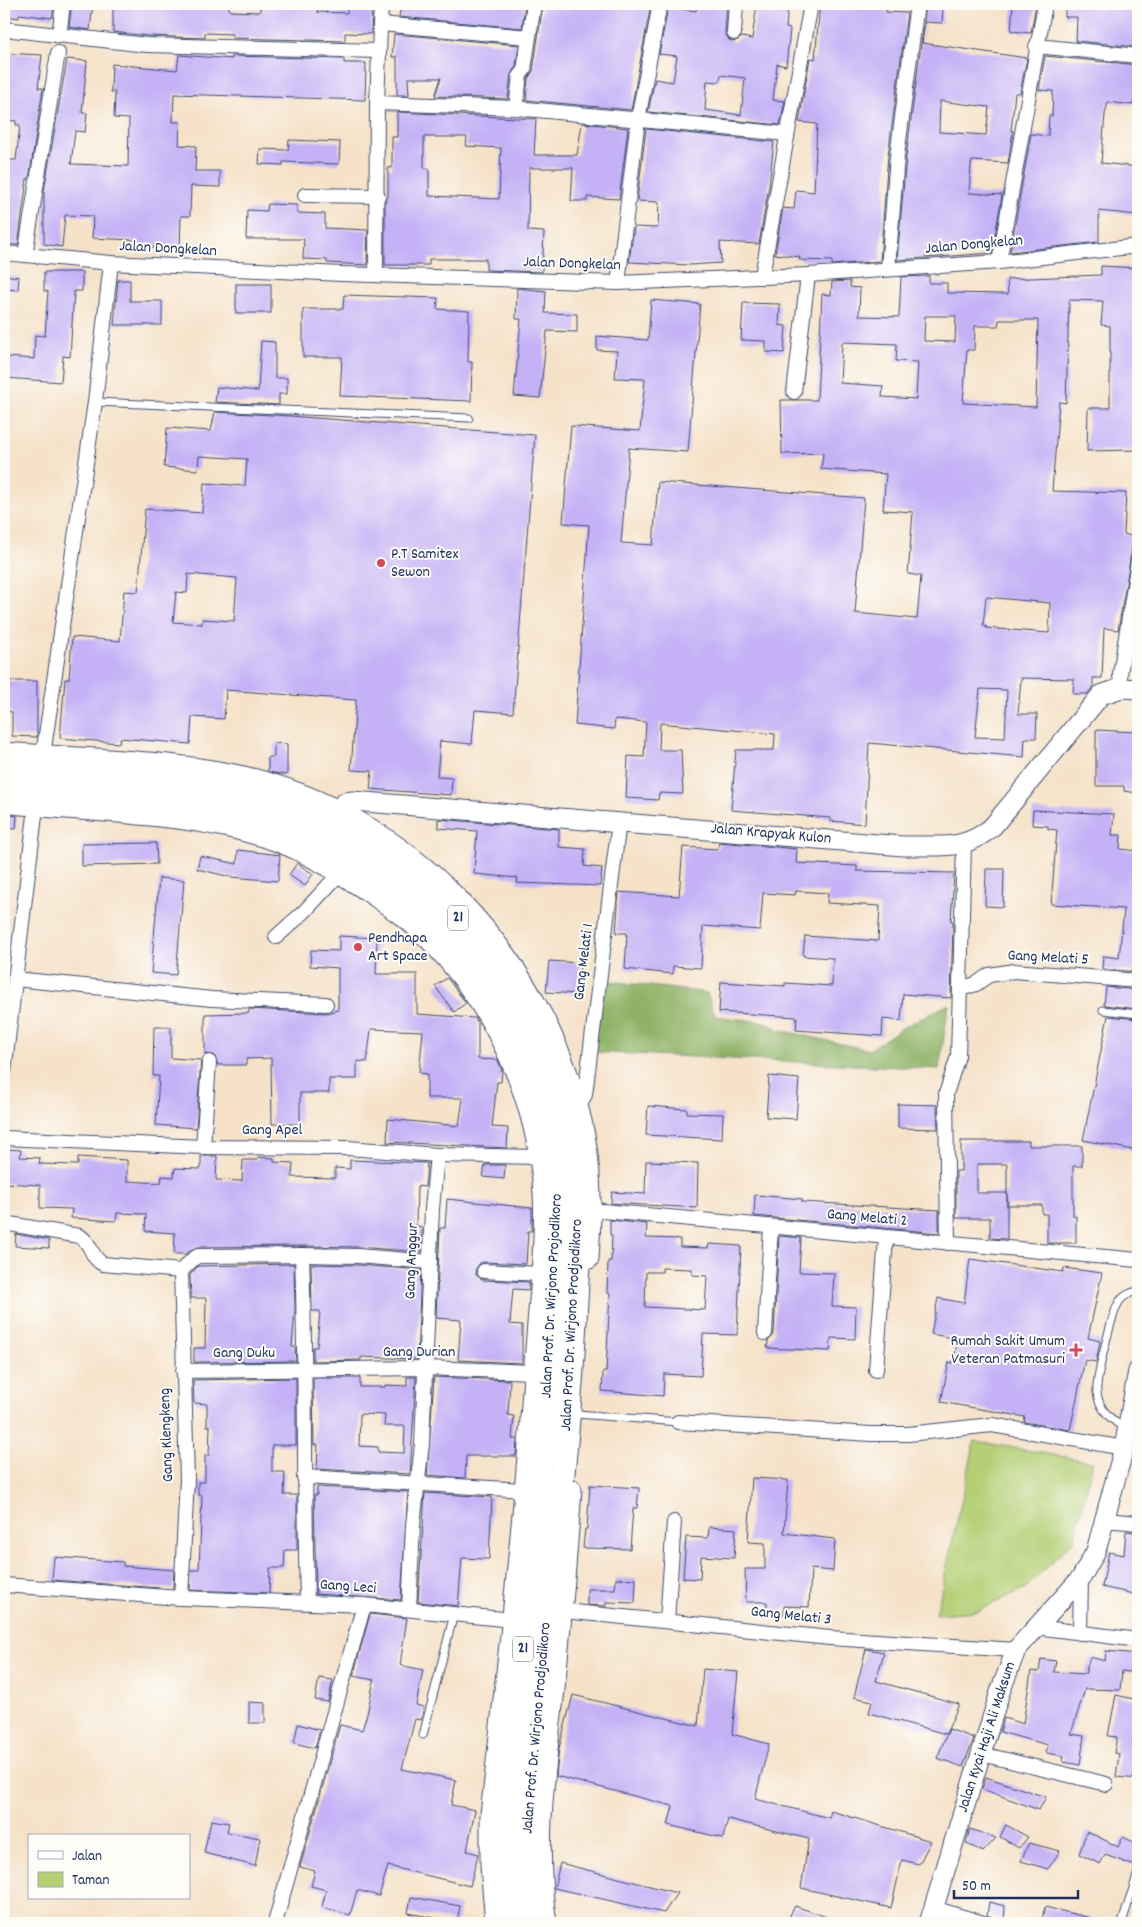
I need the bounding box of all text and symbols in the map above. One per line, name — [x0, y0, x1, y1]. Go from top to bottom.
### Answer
street label: Jalan Dongkelan — [924, 229, 1024, 261]
street label: Jalan Dongkelan — [119, 235, 217, 263]
street label: Jalan Dongkelan — [523, 251, 621, 277]
place label: P.T Samitex Sewon — [391, 543, 458, 584]
marker: P.T Samitex Sewon — [375, 557, 387, 569]
street label: Jalan Krapyak Kulon — [710, 817, 832, 851]
road number: 21 — [448, 906, 468, 930]
street label: Gang Melati 1 — [568, 922, 600, 1002]
place label: Pendhapa Art Space — [368, 927, 428, 968]
marker: Pendhapa Art Space — [352, 941, 364, 953]
street label: Gang Melati 5 — [1007, 944, 1089, 972]
street label: Gang Apel — [242, 1119, 302, 1142]
street label: Jalan Prof. Dr. Wirjono Projodikoro — [535, 1193, 569, 1399]
street label: Gang Melati 2 — [826, 1203, 908, 1233]
street label: Jalan Prof. Dr. Wirjono Prodjodikoro — [555, 1218, 589, 1432]
street label: Gang Anggur — [399, 1222, 425, 1300]
place label: Rumah Sakit Umum Veteran Patmasuri — [951, 1330, 1065, 1371]
street label: Gang Durian — [383, 1341, 455, 1364]
street label: Gang Duku — [213, 1342, 275, 1365]
marker: Rumah Sakit Umum Veteran Patmasuri — [1069, 1343, 1083, 1357]
street label: Gang Klengkeng — [154, 1387, 180, 1483]
street label: Gang Leci — [319, 1574, 377, 1600]
street label: Gang Melati 3 — [750, 1600, 832, 1632]
street label: Jalan Prof. Dr. Wirjono Prodjodikoro — [516, 1621, 558, 1835]
road number: 21 — [513, 1636, 533, 1662]
street label: Jalan Kyai Haji Ali Maksum — [952, 1659, 1022, 1815]
legend — [28, 1834, 190, 1900]
text: Jalan — [72, 1846, 102, 1868]
scale bar — [954, 1867, 1078, 1899]
text: Taman — [72, 1870, 109, 1892]
text: 50 m — [962, 1876, 991, 1898]

